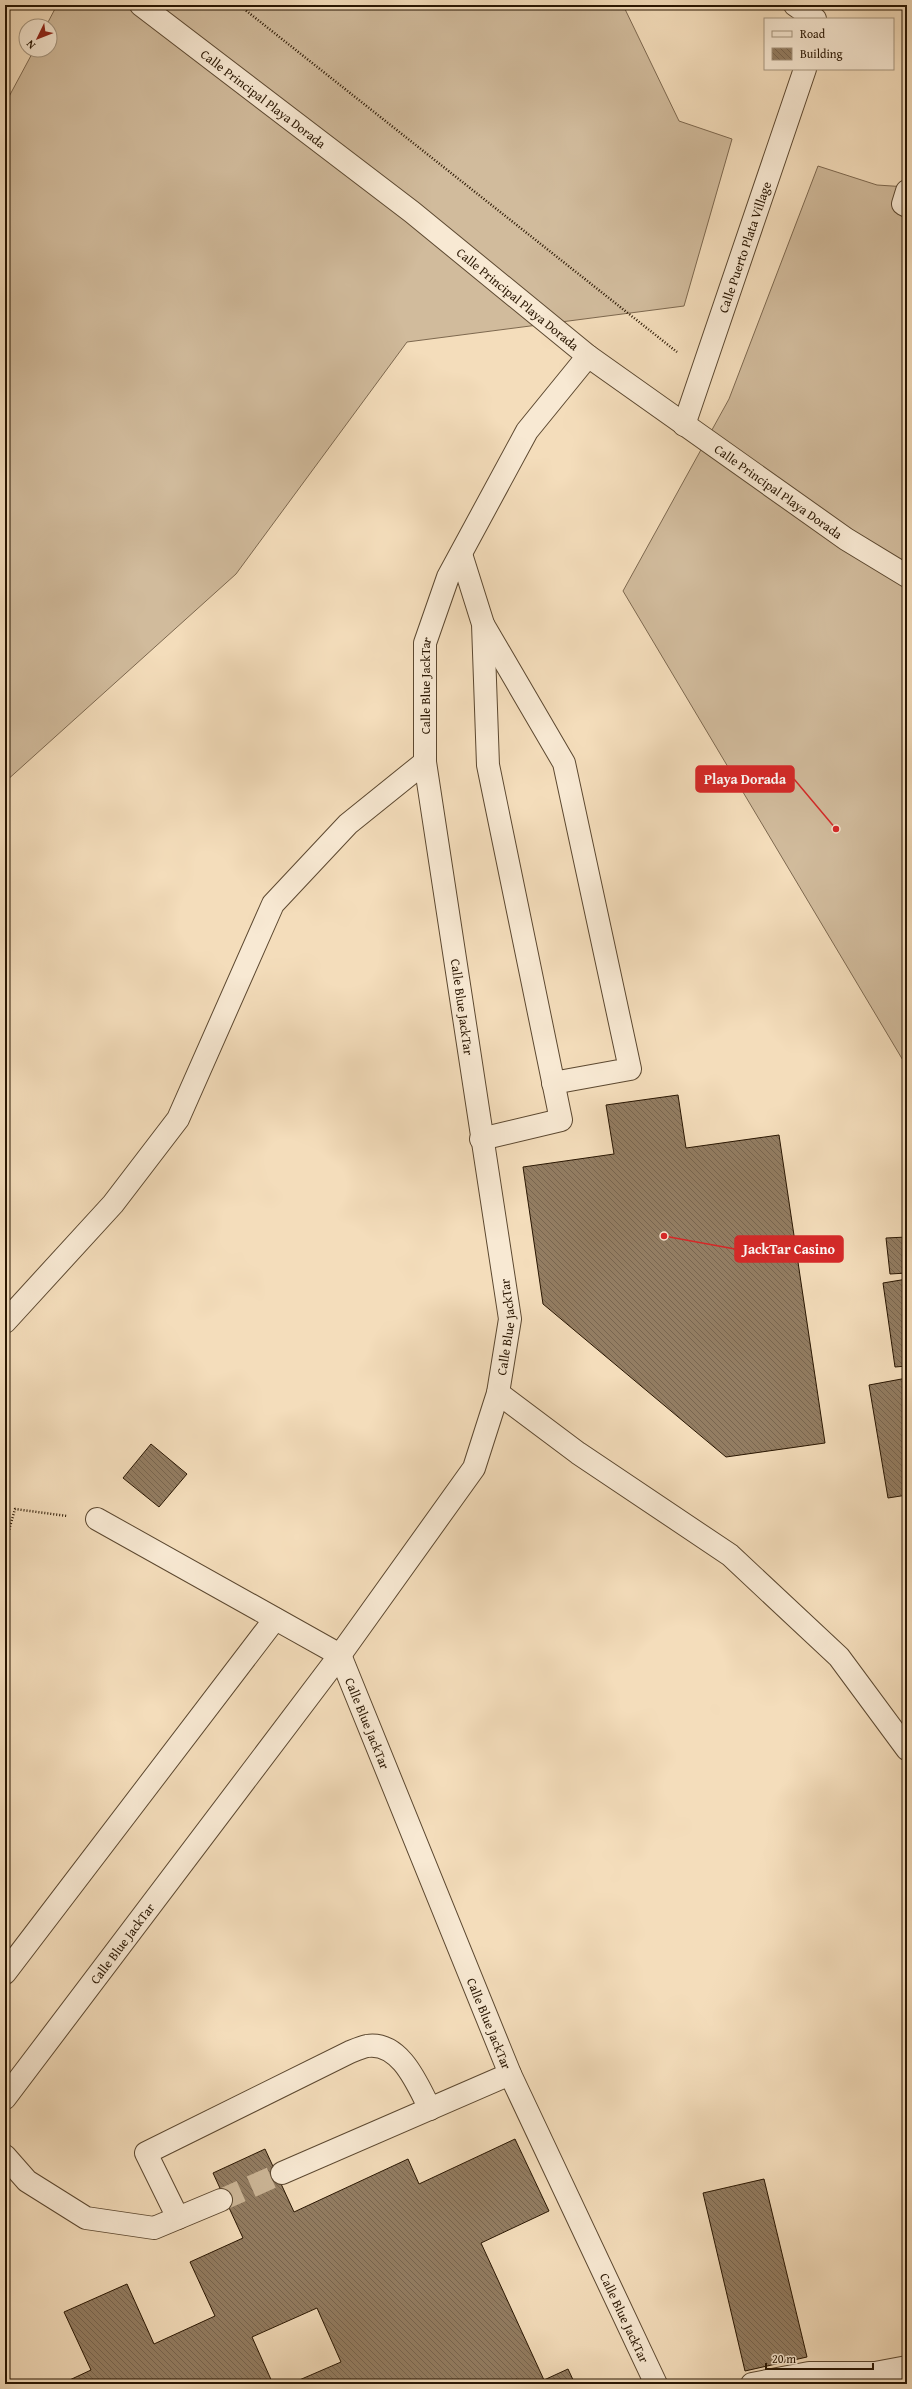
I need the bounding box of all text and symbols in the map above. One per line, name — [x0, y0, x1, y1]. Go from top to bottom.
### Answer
north arrow — [18, 18, 58, 58]
legend — [764, 18, 894, 70]
text: Road — [800, 25, 826, 42]
text: N — [22, 36, 39, 53]
street label: Calle Principal Playa Dorada — [197, 44, 331, 153]
text: Building — [800, 45, 843, 62]
street label: Calle Puerto Plata Village — [713, 179, 776, 315]
street label: Calle Principal Playa Dorada — [453, 243, 584, 355]
street label: Calle Principal Playa Dorada — [711, 439, 847, 544]
street label: Calle Blue JackTar — [416, 634, 436, 734]
callout: Playa Dorada — [696, 766, 794, 792]
text: Playa Dorada — [704, 769, 787, 789]
street label: Calle Blue JackTar — [446, 958, 478, 1057]
callout: JackTar Casino — [735, 1236, 843, 1262]
text: JackTar Casino — [741, 1239, 835, 1259]
street label: Calle Blue JackTar — [492, 1277, 520, 1377]
street label: Calle Blue JackTar — [341, 1674, 395, 1772]
street label: Calle Blue JackTar — [85, 1898, 159, 1988]
street label: Calle Blue JackTar — [462, 1975, 517, 2073]
street label: Calle Blue JackTar — [595, 2270, 654, 2366]
scale bar — [766, 2345, 873, 2371]
text: 20 m — [772, 2350, 796, 2367]

